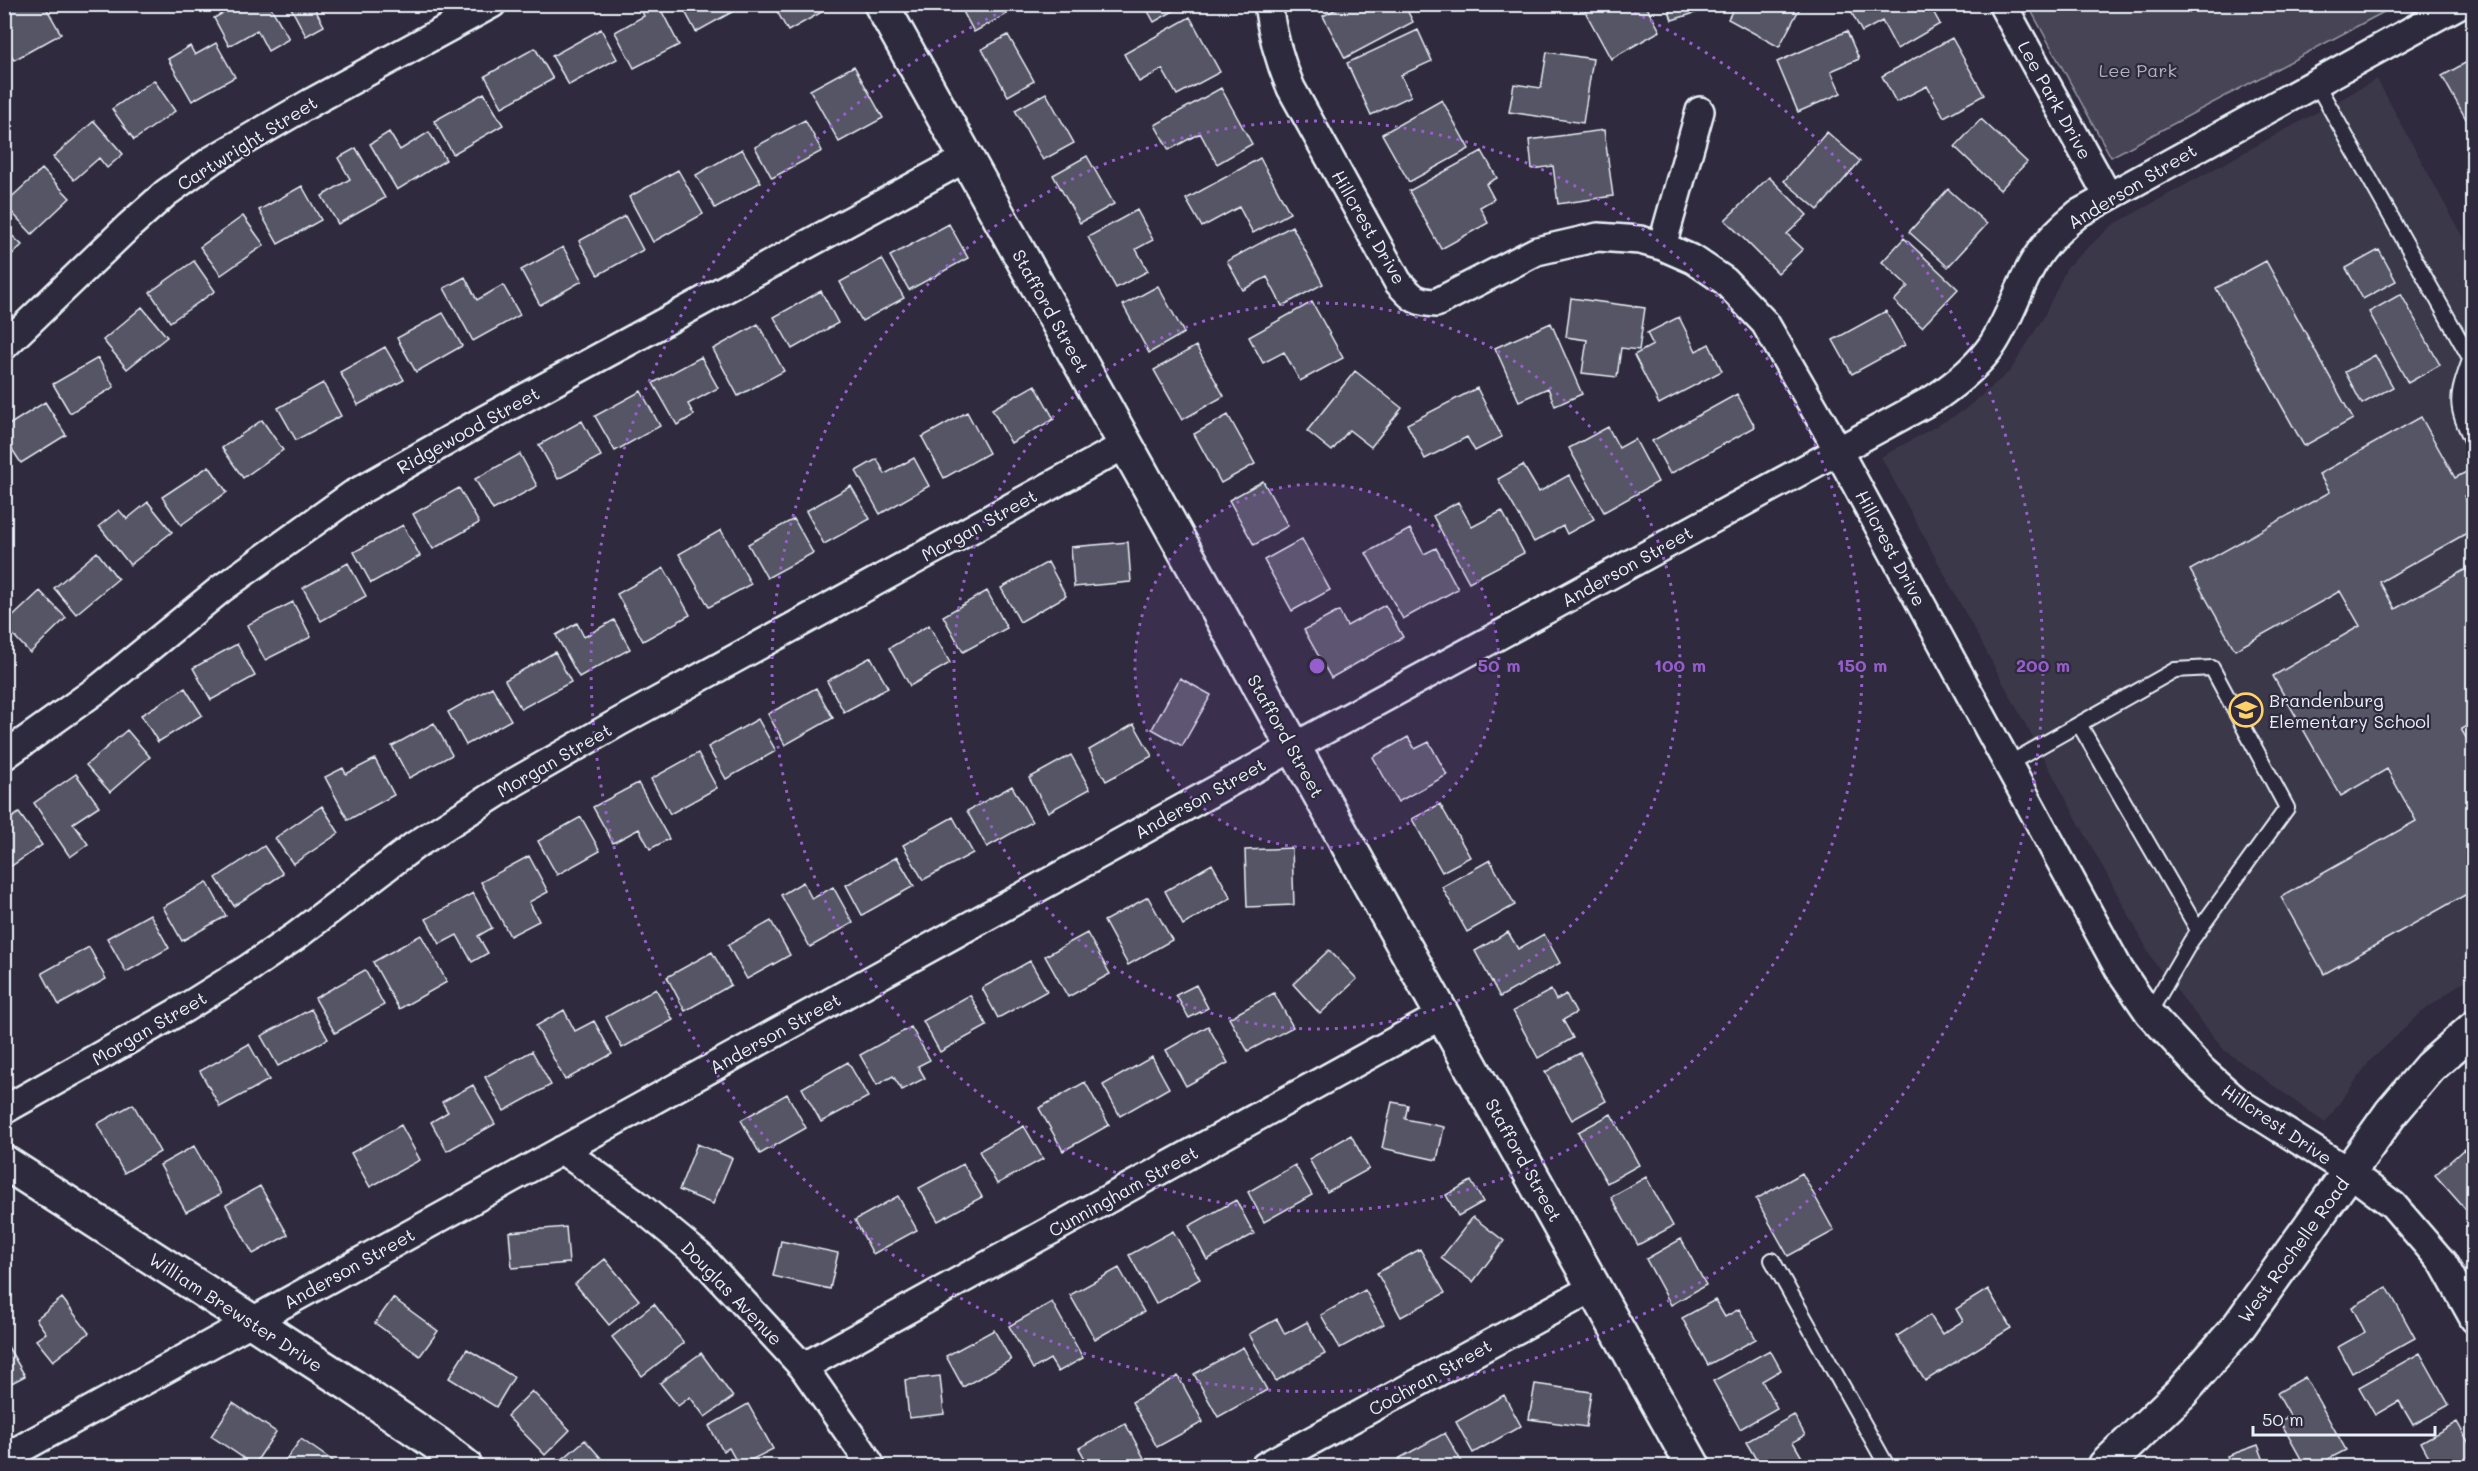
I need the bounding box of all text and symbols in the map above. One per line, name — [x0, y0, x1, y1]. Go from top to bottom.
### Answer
street label: Lee Park Drive — [2013, 37, 2097, 163]
park label: Lee Park — [2099, 58, 2177, 82]
street label: Cartwright Street — [172, 90, 322, 196]
street label: Anderson Street — [2063, 138, 2201, 234]
street label: Hillcrest Drive — [1327, 166, 1411, 288]
street label: Stafford Street — [1007, 245, 1095, 377]
street label: Ridgewood Street — [392, 381, 544, 479]
street label: Morgan Street — [917, 483, 1041, 567]
street label: Hillcrest Drive — [1850, 486, 1932, 610]
street label: Anderson Street — [1557, 520, 1697, 612]
text: 50 m — [1478, 653, 1520, 677]
text: 100 m — [1654, 653, 1706, 677]
text: 150 m — [1837, 653, 1887, 677]
text: 200 m — [2016, 653, 2070, 677]
centre of rings — [1307, 656, 1327, 676]
street label: Stafford Street — [1242, 670, 1330, 802]
place label: Brandenburg Elementary School — [2269, 688, 2431, 733]
school or university icon: Brandenburg Elementary School — [2228, 692, 2264, 728]
street label: Morgan Street — [492, 717, 616, 803]
street label: Anderson Street — [1130, 752, 1270, 844]
street label: Morgan Street — [87, 985, 211, 1071]
street label: Anderson Street — [705, 987, 845, 1079]
street label: Hillcrest Drive — [2217, 1078, 2337, 1170]
street label: Stafford Street — [1480, 1094, 1568, 1226]
street label: Cunningham Street — [1044, 1140, 1202, 1242]
street label: West Rochelle Road — [2232, 1172, 2354, 1328]
street label: Anderson Street — [279, 1222, 419, 1314]
street label: Douglas Avenue — [676, 1236, 788, 1350]
street label: William Brewster Drive — [144, 1247, 328, 1377]
street label: Cochran Street — [1364, 1333, 1496, 1421]
scale bar — [2253, 1399, 2434, 1437]
text: 50 m — [2262, 1407, 2304, 1431]

